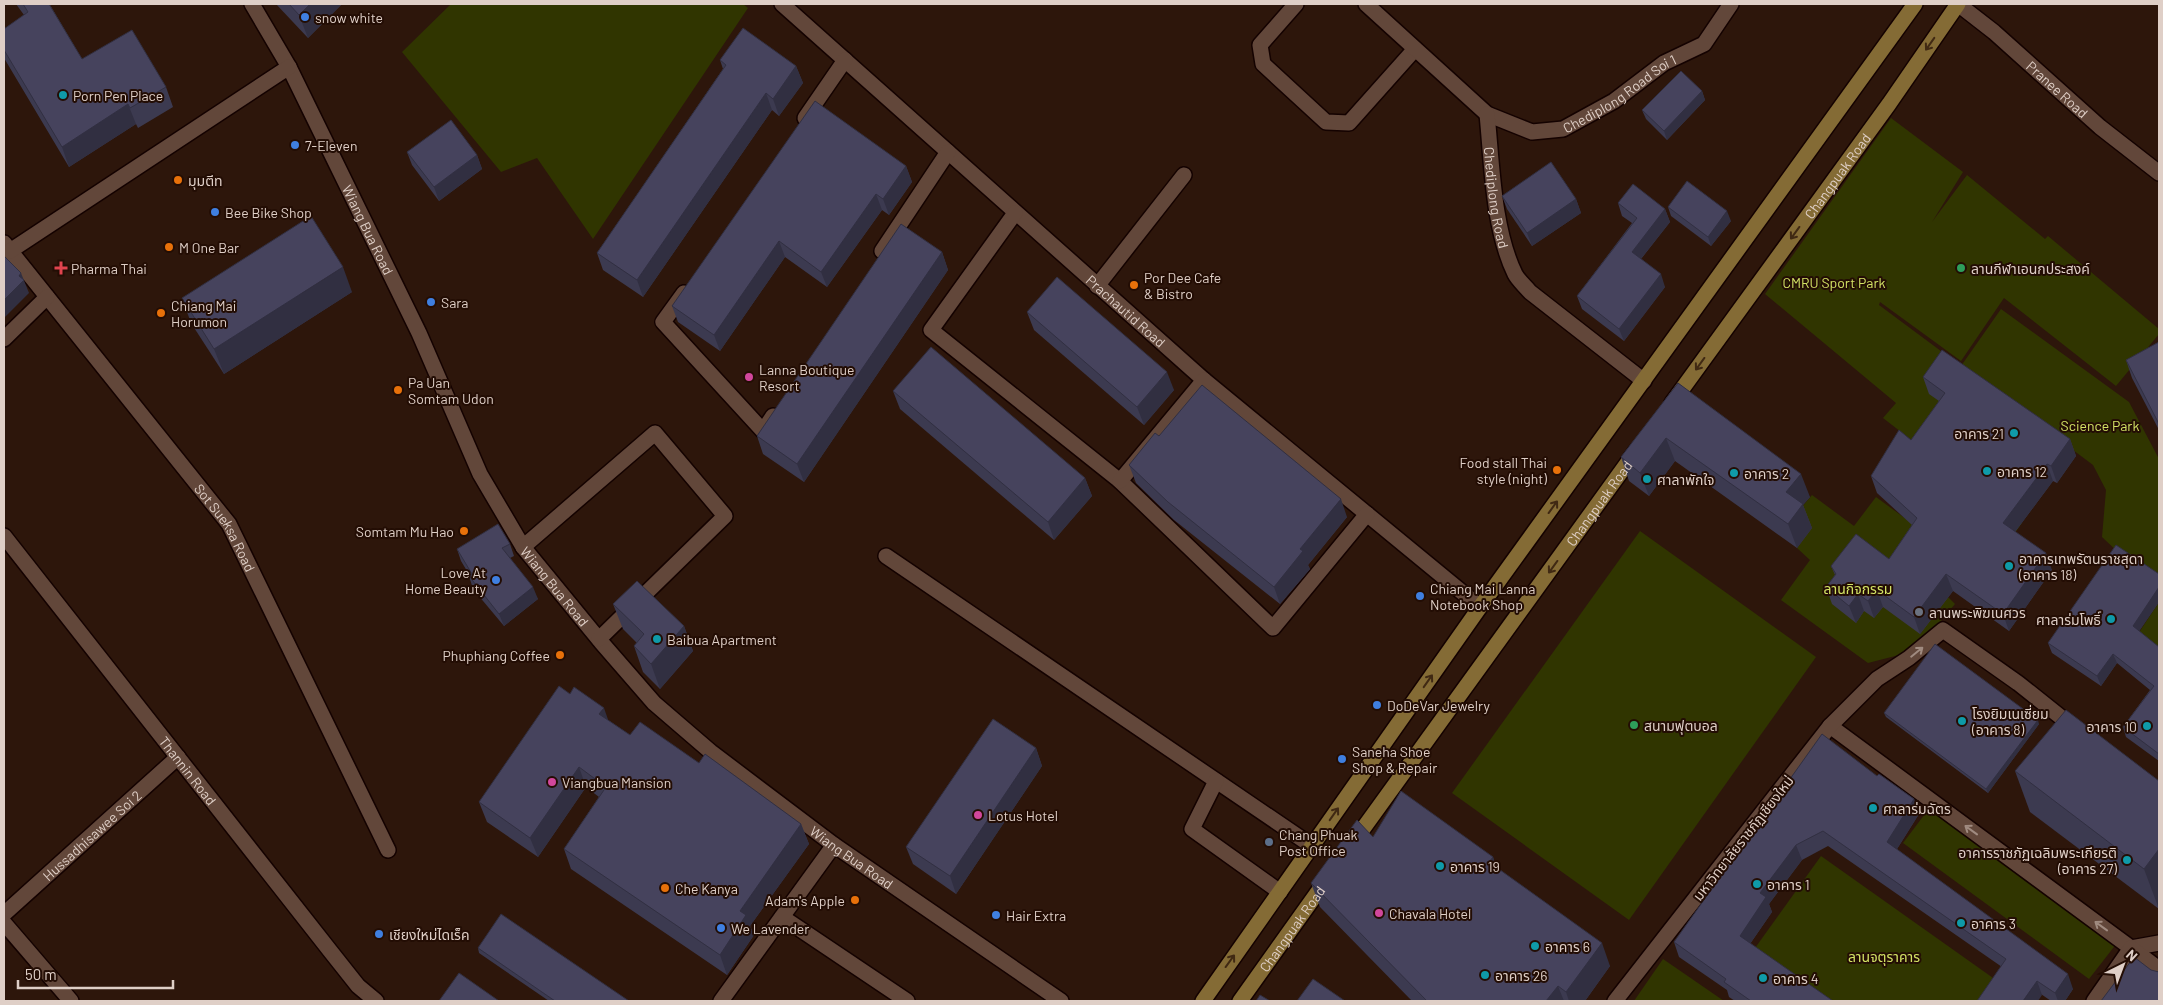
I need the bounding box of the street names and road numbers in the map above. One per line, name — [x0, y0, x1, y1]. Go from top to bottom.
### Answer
street label: Chediplong Road Soi 1 — [1560, 50, 1678, 136]
street label: Pranee Road — [2023, 57, 2092, 121]
street label: Changpuak Road — [1800, 130, 1874, 222]
street label: Chediplong Road — [1481, 146, 1513, 250]
street label: Wiang Bua Road — [339, 182, 398, 277]
street label: Prachautid Road — [1083, 271, 1169, 350]
street label: Changpuak Road — [1562, 457, 1635, 549]
street label: Sot Sueksa Road — [191, 480, 259, 574]
street label: Wiang Bua Road — [517, 543, 593, 629]
street label: Thannin Road — [156, 733, 220, 808]
street label: มหาวิทยาลัยราชภัฏเชียงใหม่ — [1689, 772, 1797, 904]
street label: Hussadhisawee Soi 2 — [39, 786, 144, 884]
street label: Wiang Bua Road — [807, 822, 897, 892]
street label: Changpuak Road — [1255, 882, 1328, 975]

